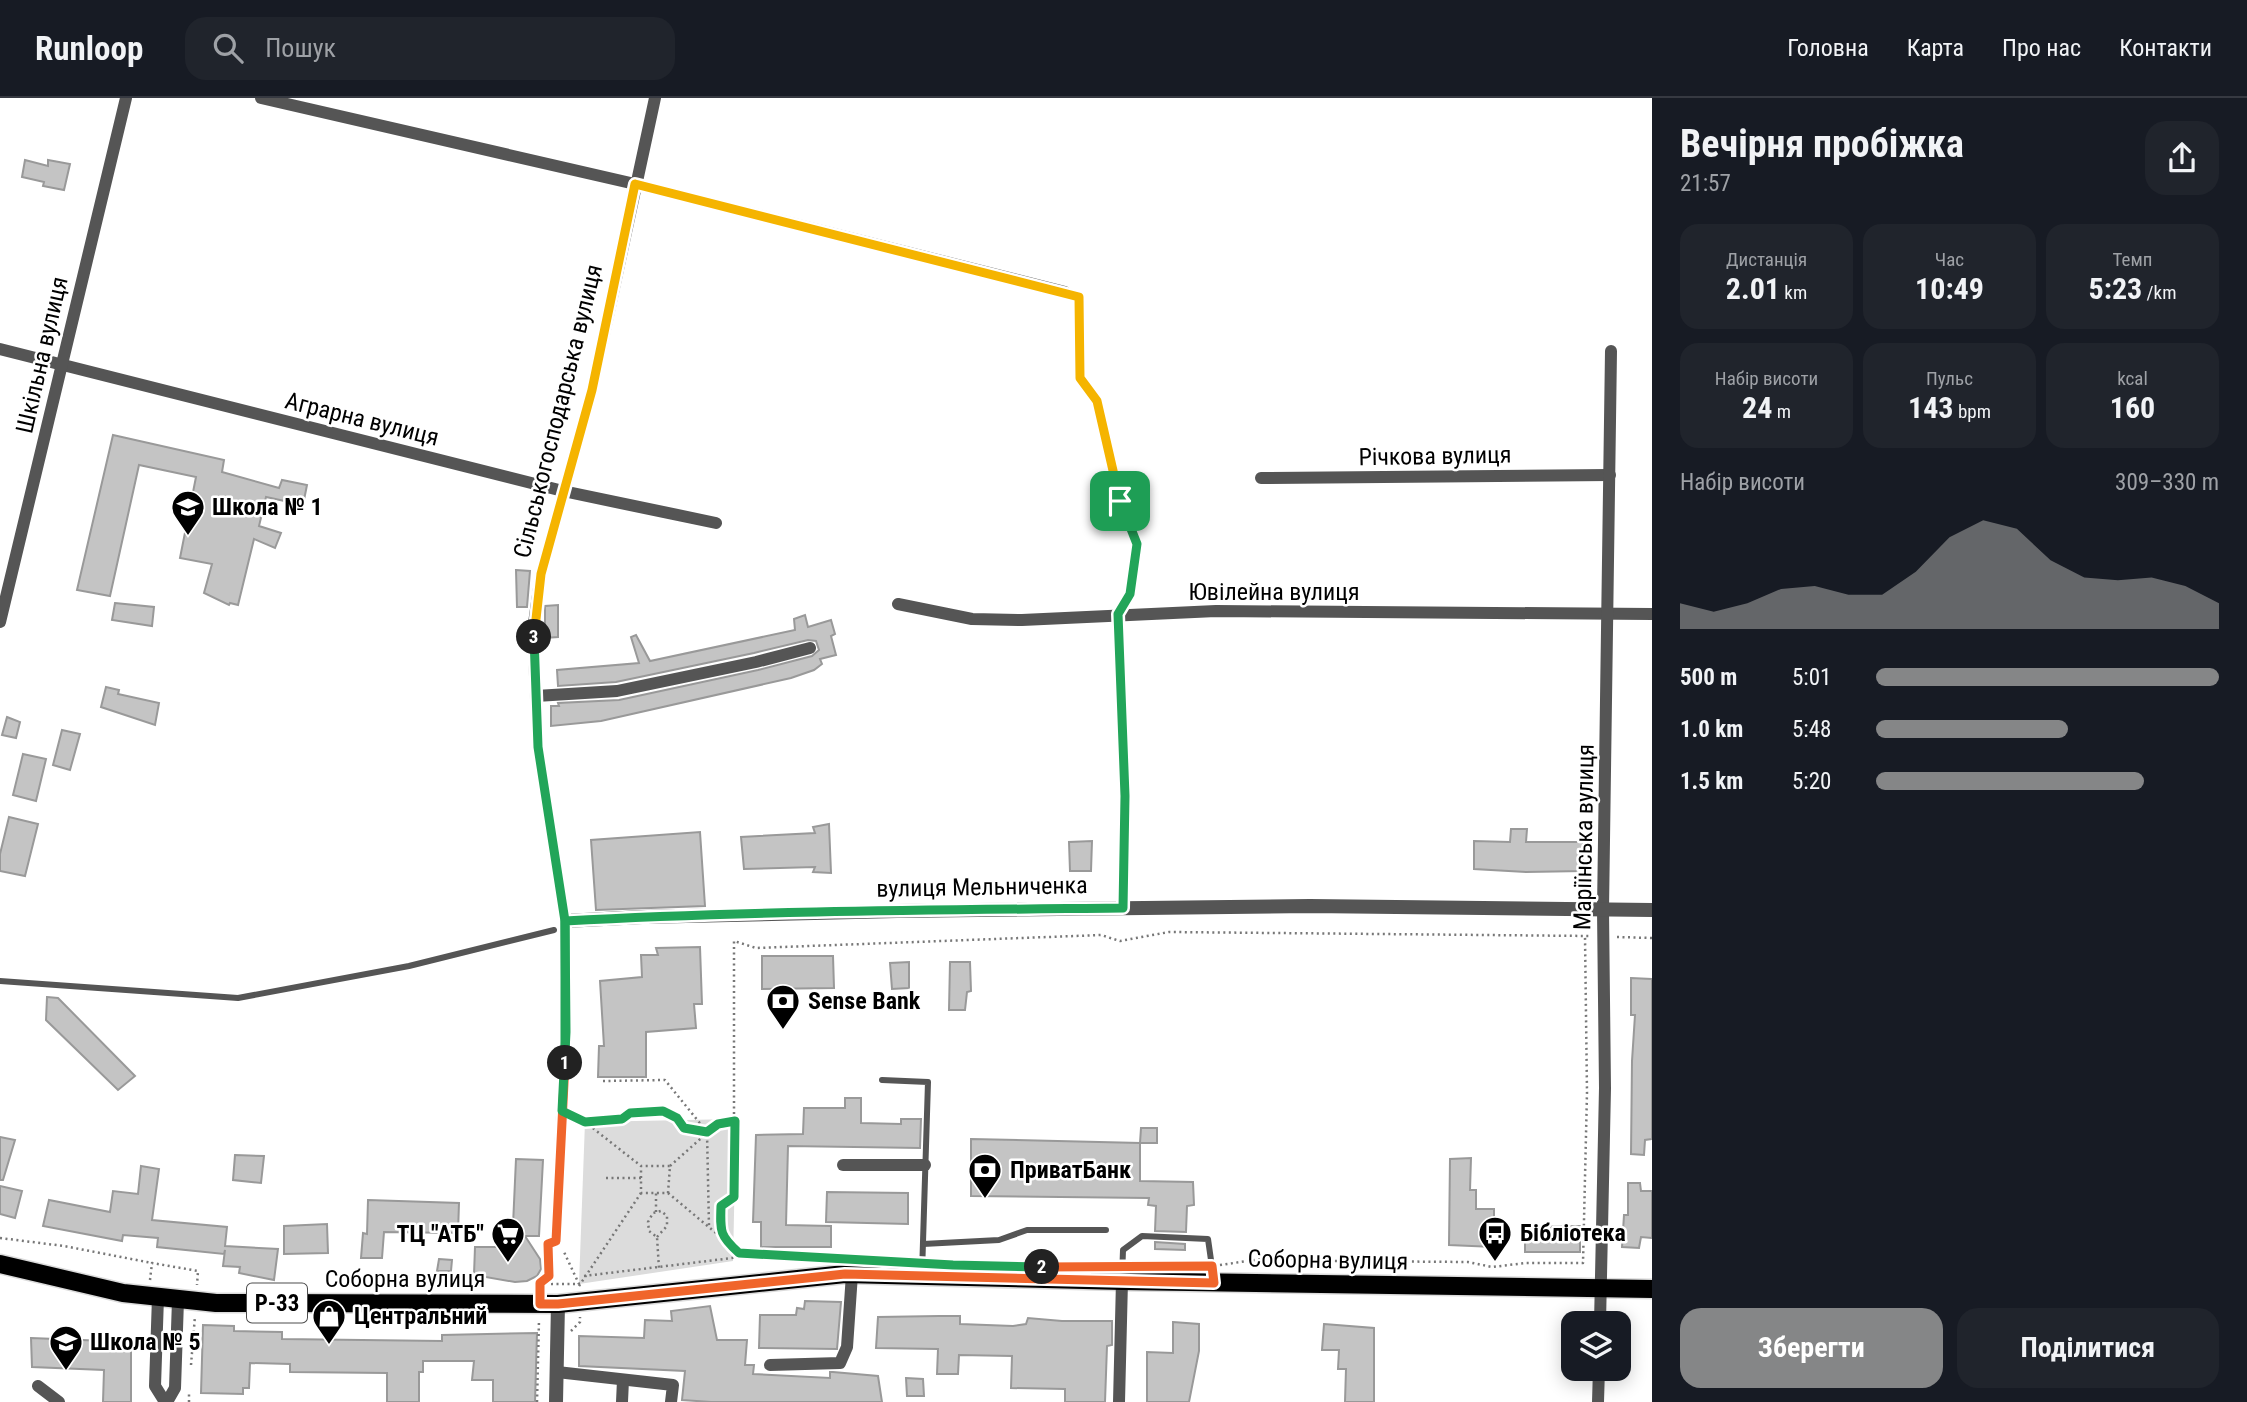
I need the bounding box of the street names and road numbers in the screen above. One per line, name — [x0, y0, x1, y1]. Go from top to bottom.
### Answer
street label: Сільськогосподарська вулиця — [508, 261, 608, 561]
street label: Шкільна вулиця — [10, 274, 74, 436]
street label: Аграрна вулиця — [282, 386, 442, 452]
street label: Річкова вулиця — [1358, 441, 1512, 471]
street label: Ювілейна вулиця — [1188, 578, 1360, 606]
street label: Маріїнська вулиця — [1568, 744, 1600, 930]
street label: вулиця Мельниченка — [876, 871, 1088, 903]
street label: Соборна вулиця — [1247, 1245, 1409, 1275]
street label: Соборна вулиця — [325, 1265, 485, 1293]
road number: Р-33 — [247, 1284, 307, 1322]

